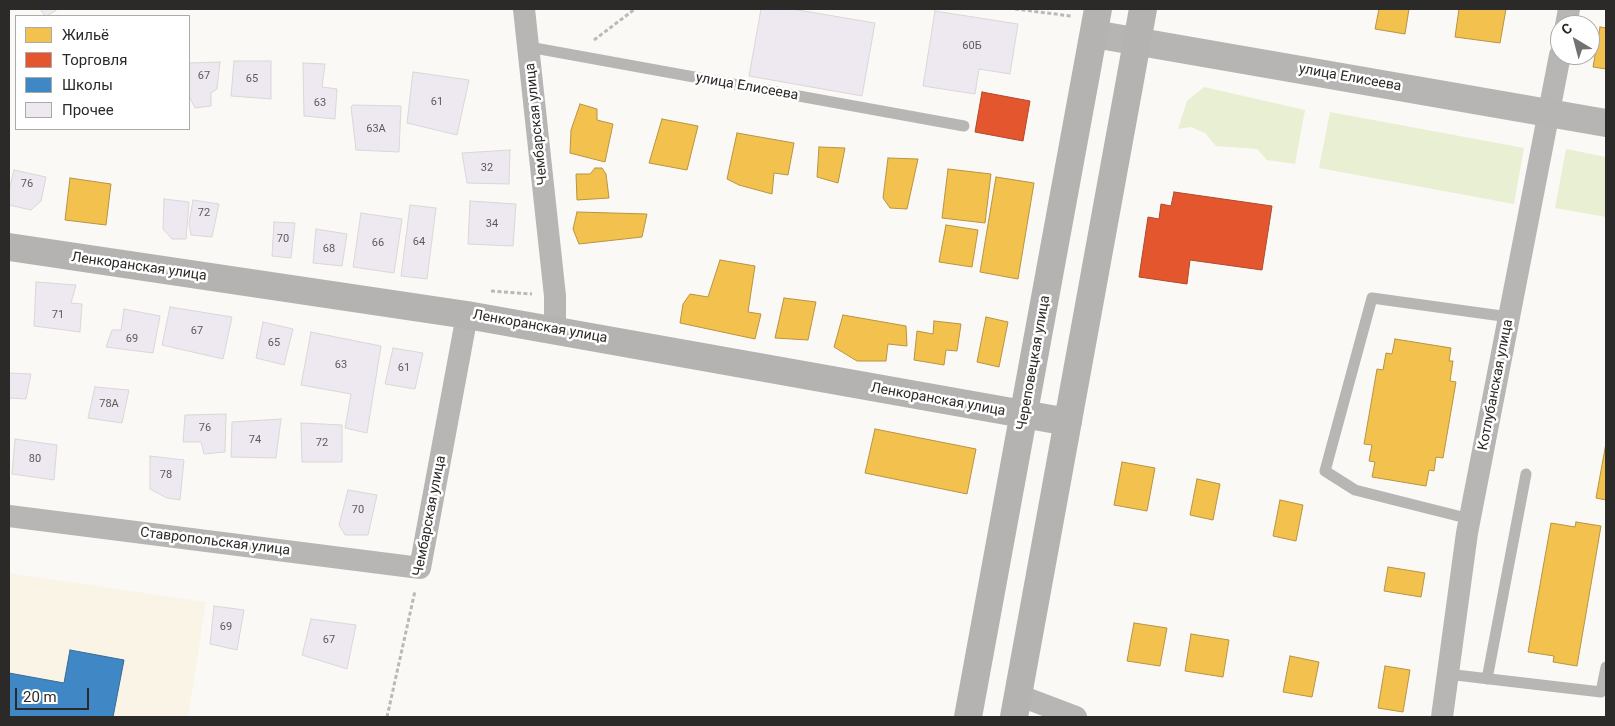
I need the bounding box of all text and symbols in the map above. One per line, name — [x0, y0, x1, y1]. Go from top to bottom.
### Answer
legend — [15, 15, 190, 130]
north arrow — [1550, 15, 1600, 65]
text: С — [1558, 20, 1575, 38]
text: Жильё — [62, 26, 109, 44]
house number: 60Б — [962, 39, 982, 53]
text: Торговля — [62, 51, 127, 69]
street label: улица Елисеева — [1297, 61, 1403, 95]
street label: Чембарская улица — [522, 62, 552, 186]
house number: 67 — [198, 69, 210, 83]
street label: улица Елисеева — [694, 70, 800, 104]
house number: 65 — [246, 72, 258, 86]
text: Школы — [62, 76, 113, 94]
house number: 61 — [431, 95, 443, 109]
house number: 63 — [314, 96, 326, 110]
text: Прочее — [62, 101, 114, 119]
house number: 63А — [366, 122, 386, 136]
house number: 32 — [481, 161, 493, 175]
house number: 76 — [21, 177, 33, 191]
house number: 72 — [198, 206, 210, 220]
house number: 34 — [486, 217, 498, 231]
house number: 70 — [277, 232, 289, 246]
house number: 64 — [413, 235, 425, 249]
house number: 66 — [372, 236, 384, 250]
house number: 68 — [323, 242, 335, 256]
street label: Ленкоранская улица — [70, 249, 208, 285]
street label: Череповецкая улица — [1014, 294, 1054, 432]
street label: Ленкоранская улица — [471, 307, 609, 347]
house number: 71 — [52, 308, 64, 322]
street label: Котлубанская улица — [1475, 318, 1517, 452]
house number: 67 — [191, 324, 203, 338]
house number: 69 — [126, 332, 138, 346]
house number: 65 — [268, 336, 280, 350]
house number: 63 — [335, 358, 347, 372]
house number: 61 — [398, 361, 410, 375]
street label: Ленкоранская улица — [869, 380, 1007, 420]
house number: 78А — [99, 397, 119, 411]
house number: 76 — [199, 421, 211, 435]
house number: 74 — [249, 433, 261, 447]
house number: 72 — [316, 436, 328, 450]
house number: 80 — [29, 452, 41, 466]
street label: Чембарская улица — [410, 454, 450, 578]
house number: 78 — [160, 468, 172, 482]
house number: 70 — [352, 503, 364, 517]
street label: Ставропольская улица — [139, 524, 291, 560]
house number: 69 — [220, 620, 232, 634]
house number: 67 — [323, 633, 335, 647]
scale bar — [18, 678, 91, 710]
text: 20 m — [23, 688, 57, 706]

